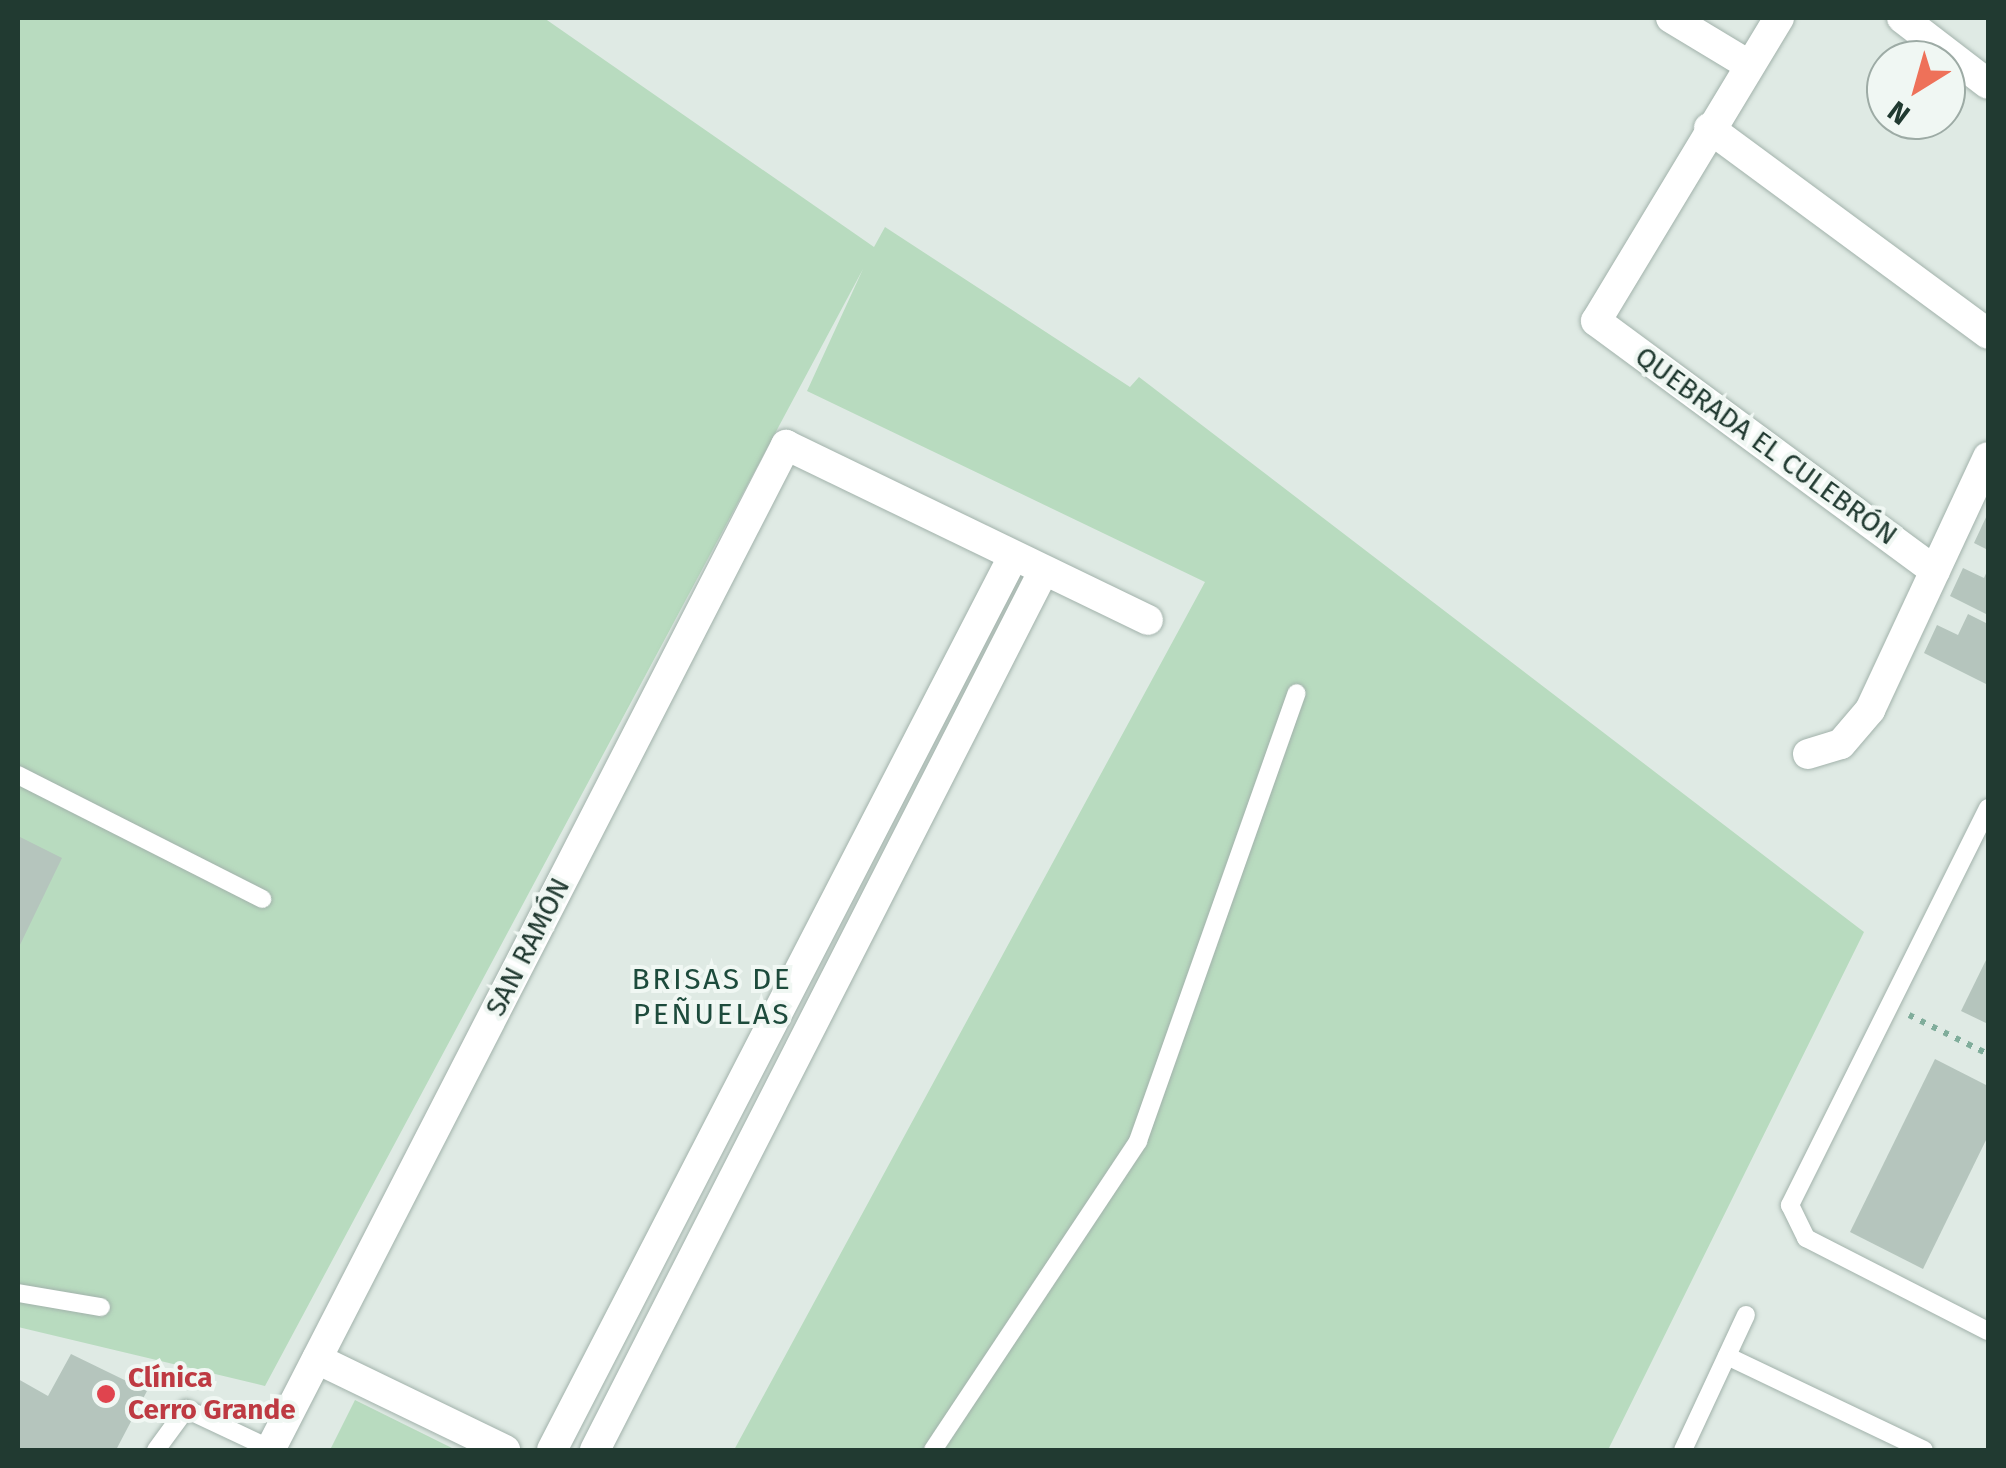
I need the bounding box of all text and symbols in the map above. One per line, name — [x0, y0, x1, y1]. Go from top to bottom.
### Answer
north arrow — [1866, 40, 1966, 140]
text: N — [1882, 94, 1916, 132]
street label: QUEBRADA EL CULEBRÓN — [1629, 340, 1903, 552]
street label: SAN RAMÓN — [479, 872, 577, 1022]
district label: BRISAS DE PEÑUELAS — [632, 961, 792, 1032]
place label: Clínica Cerro Grande — [128, 1361, 296, 1427]
marker: Clínica Cerro Grande — [93, 1381, 119, 1407]

